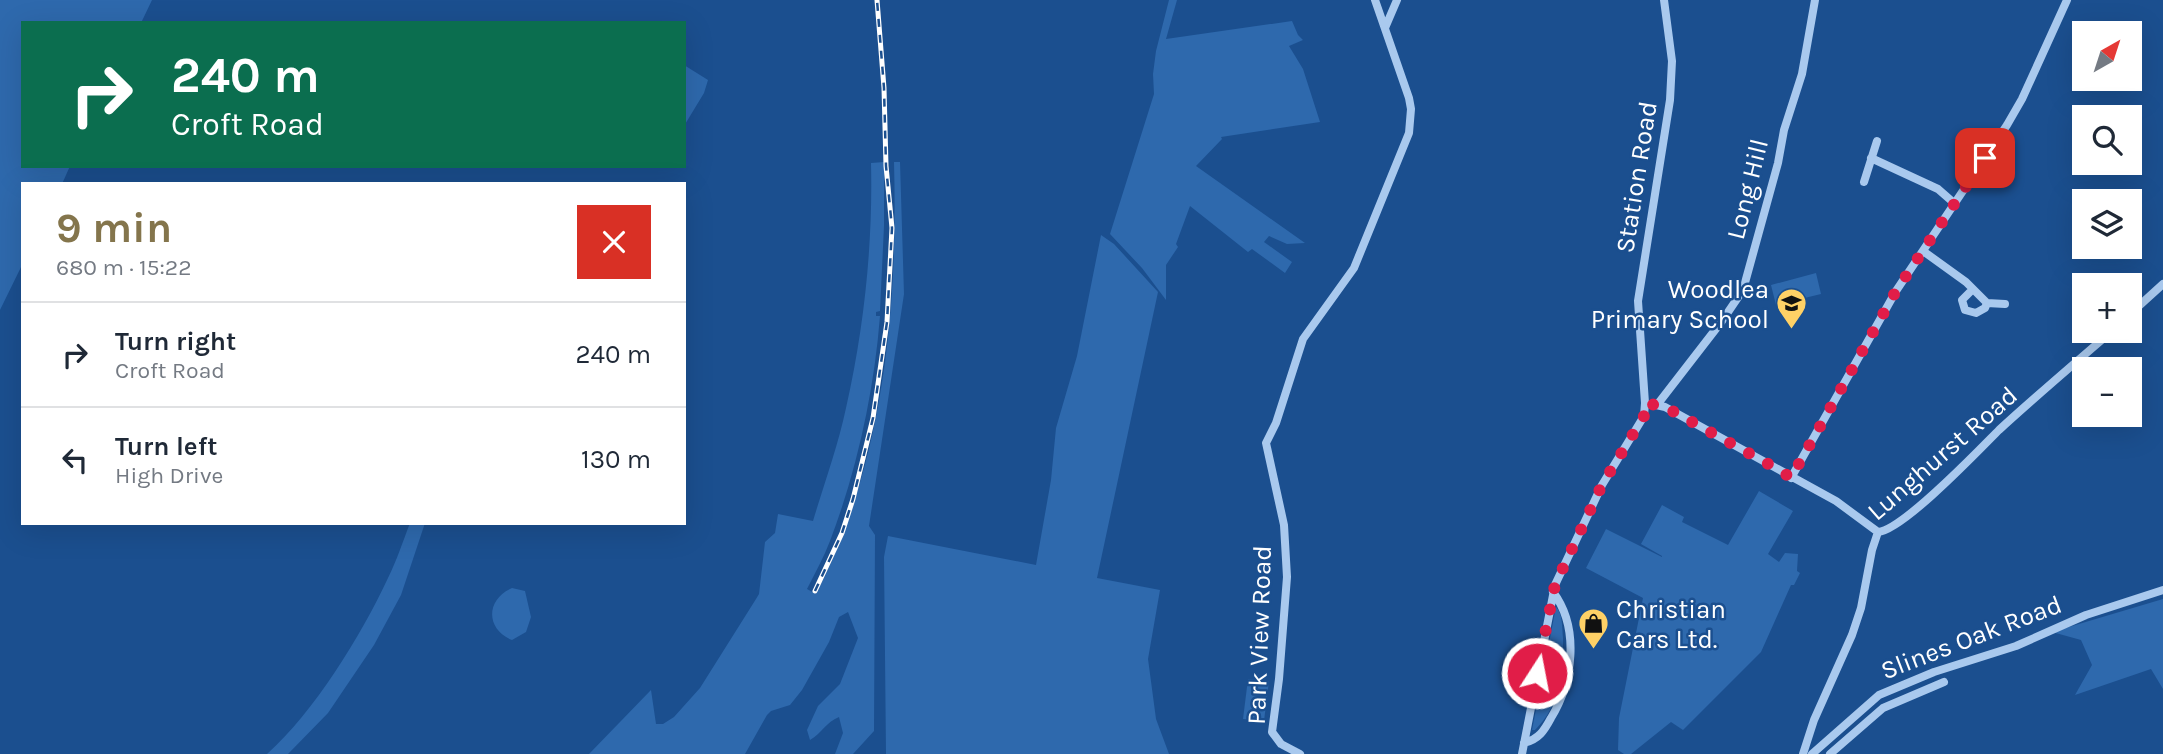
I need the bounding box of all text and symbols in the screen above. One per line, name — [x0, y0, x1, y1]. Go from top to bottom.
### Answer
north arrow — [2072, 21, 2142, 91]
map controls — [2072, 21, 2142, 427]
text: 240 m — [171, 47, 320, 104]
icon: right — [56, 49, 147, 140]
street label: Station Road — [1609, 99, 1664, 255]
button: search — [2072, 105, 2142, 175]
text: Croft Road — [171, 106, 324, 143]
pin — [1955, 128, 2015, 188]
street label: Long Hill — [1720, 136, 1775, 243]
icon: arrive — [1966, 139, 2004, 177]
button: layers — [2072, 189, 2142, 259]
text: 9 min — [56, 203, 172, 253]
button: close — [577, 205, 651, 279]
text: 680 m · 15:22 — [56, 254, 192, 281]
button: + — [2072, 273, 2142, 343]
place label: Woodlea Primary School — [1591, 274, 1769, 335]
school or university icon: Woodlea Primary School — [1775, 287, 1809, 331]
text: Turn right — [115, 326, 236, 357]
icon: right — [56, 336, 94, 374]
text: 240 m — [575, 339, 651, 370]
text: Croft Road — [115, 357, 225, 384]
button: − — [2072, 357, 2142, 427]
street label: Lunghurst Road — [1861, 380, 2024, 527]
text: Turn left — [115, 431, 217, 462]
icon: left — [56, 441, 94, 479]
text: 130 m — [581, 444, 651, 475]
text: High Drive — [115, 462, 223, 489]
street label: Park View Road — [1241, 545, 1278, 725]
street label: Slines Oak Road — [1876, 589, 2066, 686]
place label: Christian Cars Ltd. — [1616, 594, 1726, 655]
shop icon: Christian Cars Ltd. — [1576, 607, 1610, 651]
position arrow — [1500, 636, 1574, 710]

